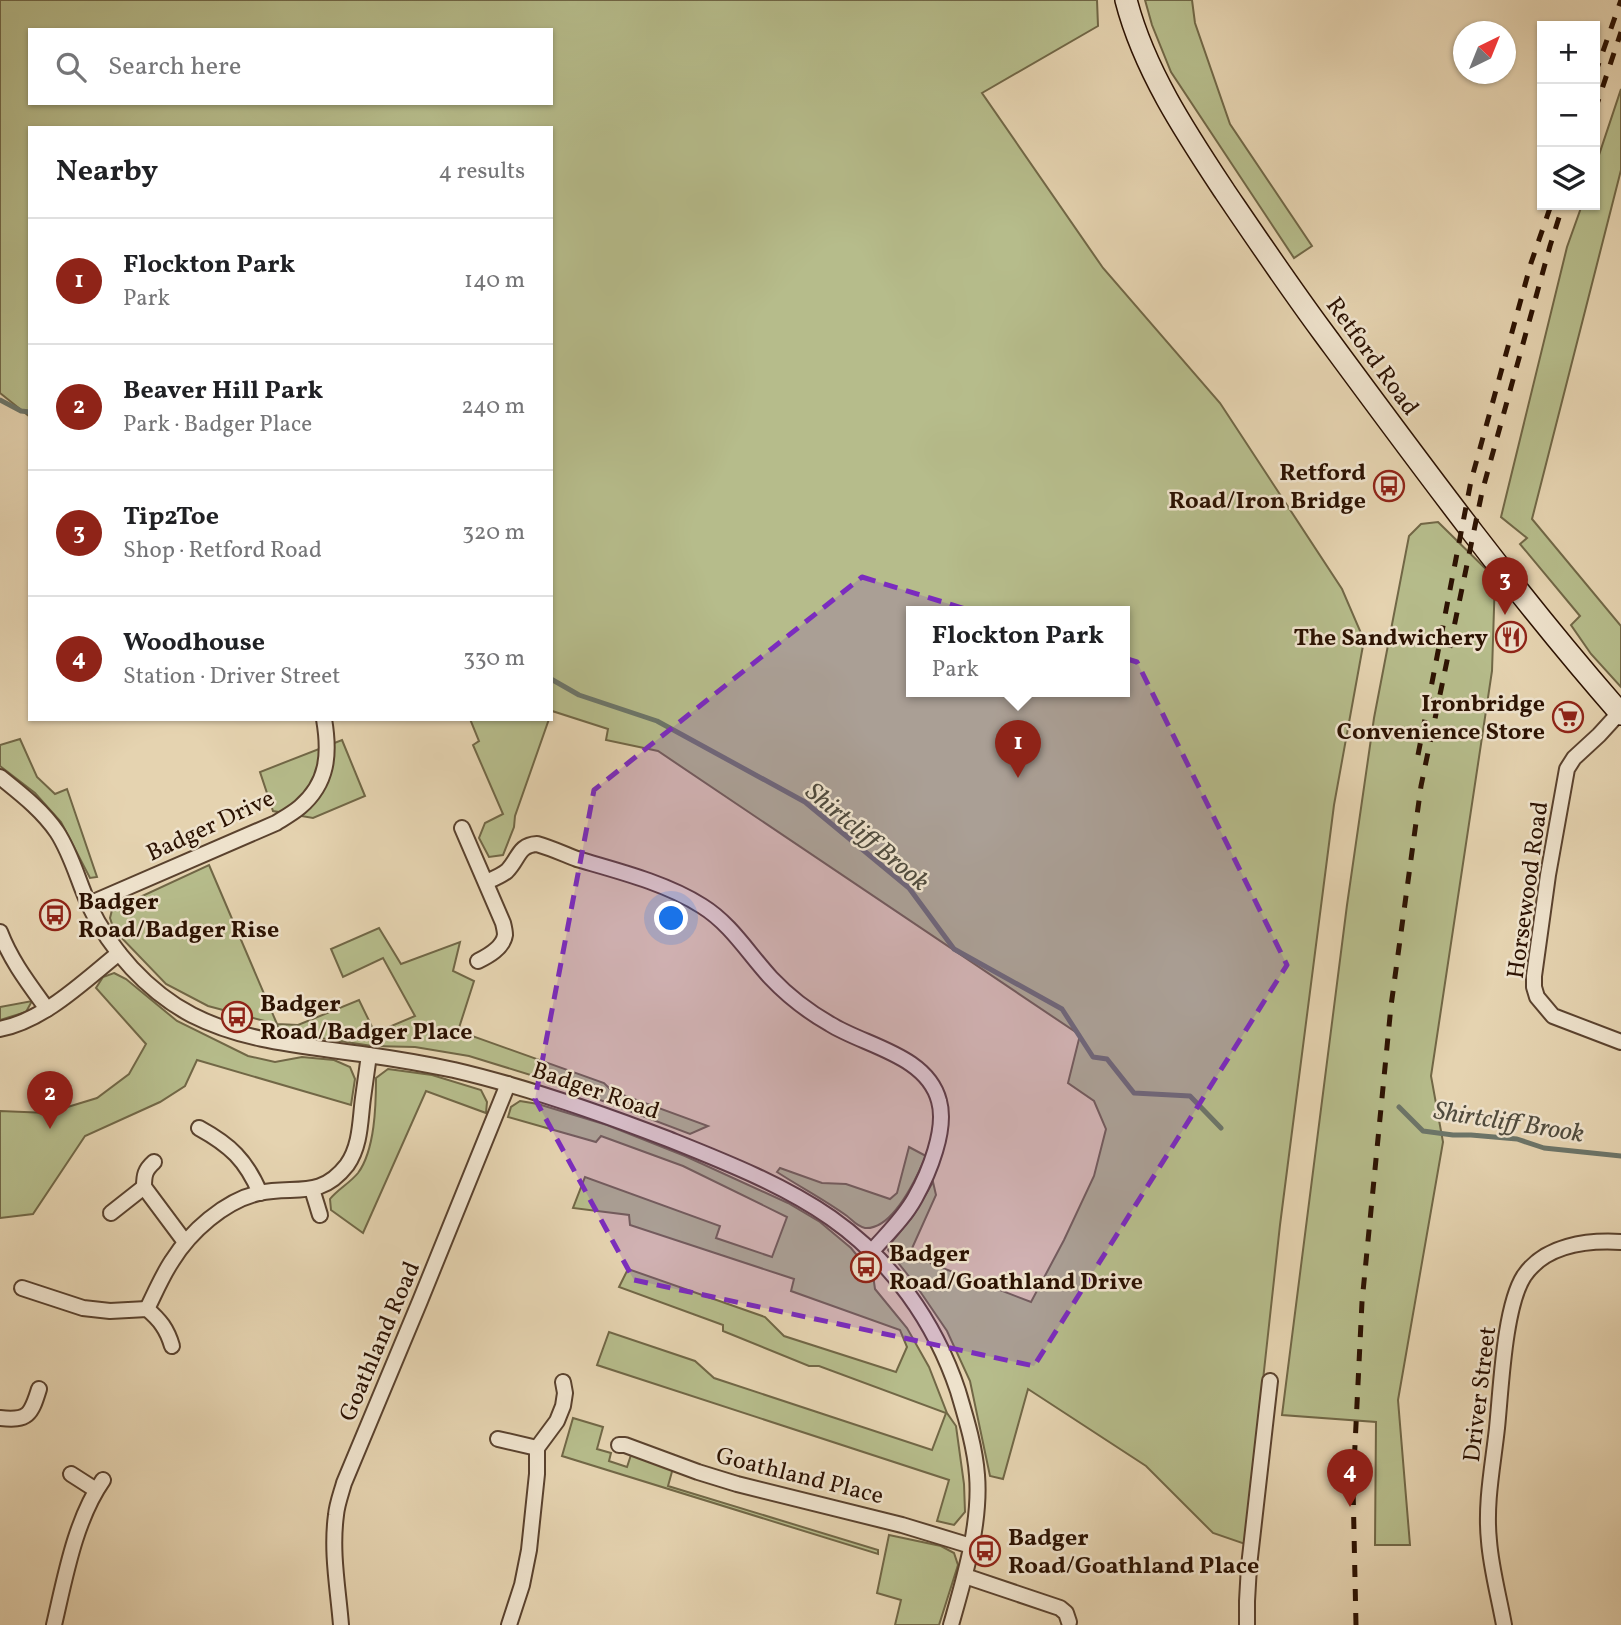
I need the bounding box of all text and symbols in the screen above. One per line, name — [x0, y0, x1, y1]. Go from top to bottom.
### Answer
north arrow — [1453, 21, 1516, 84]
map controls — [1537, 21, 1600, 210]
button: + — [1537, 21, 1600, 84]
search box — [28, 28, 553, 105]
icon: search — [52, 48, 90, 86]
text: Search here — [108, 49, 241, 85]
button: − — [1537, 84, 1600, 147]
button: layers — [1537, 147, 1600, 210]
text: Nearby — [56, 151, 158, 193]
text: 4 results — [439, 156, 525, 188]
text: Flockton Park — [123, 247, 295, 283]
text: 1 — [74, 265, 84, 297]
text: 140 m — [464, 265, 525, 297]
text: Park — [123, 283, 170, 315]
street label: Retford Road — [1317, 291, 1426, 424]
text: Beaver Hill Park — [123, 373, 323, 409]
text: 2 — [73, 391, 85, 423]
text: 240 m — [461, 391, 525, 423]
text: Park · Badger Place — [123, 409, 312, 441]
place label: Retford Road/Iron Bridge — [1169, 457, 1366, 519]
bus stop icon: Retford Road/Iron Bridge — [1372, 469, 1406, 503]
text: Tip2Toe — [123, 499, 219, 535]
text: 3 — [73, 517, 85, 549]
text: 320 m — [462, 517, 525, 549]
text: Shop · Retford Road — [123, 535, 322, 567]
pin: 3 — [1482, 557, 1528, 615]
popup — [906, 606, 1130, 697]
text: Flockton Park — [932, 618, 1104, 654]
restaurant icon: The Sandwichery — [1494, 620, 1528, 654]
place label: The Sandwichery — [1294, 622, 1489, 656]
text: Woodhouse — [123, 625, 265, 661]
text: 4 — [72, 643, 86, 675]
text: 330 m — [463, 643, 525, 675]
text: Park — [932, 654, 979, 686]
text: Station · Driver Street — [123, 661, 340, 693]
place label: Ironbridge Convenience Store — [1337, 688, 1545, 750]
supermarket icon: Ironbridge Convenience Store — [1551, 700, 1585, 734]
pin: 1 — [995, 720, 1041, 778]
water label: Shirtcliff Brook — [797, 775, 936, 900]
street label: Badger Drive — [141, 782, 280, 871]
street label: Horsewood Road — [1500, 799, 1558, 981]
place label: Badger Road/Badger Rise — [78, 886, 279, 948]
bus stop icon: Badger Road/Badger Rise — [38, 898, 72, 932]
your location — [654, 901, 688, 935]
place label: Badger Road/Badger Place — [260, 988, 473, 1050]
bus stop icon: Badger Road/Badger Place — [220, 1000, 254, 1034]
street label: Badger Road — [527, 1054, 664, 1130]
pin: 2 — [27, 1071, 73, 1129]
water label: Shirtcliff Brook — [1431, 1093, 1586, 1153]
place label: Badger Road/Goathland Drive — [889, 1238, 1143, 1300]
bus stop icon: Badger Road/Goathland Drive — [849, 1250, 883, 1284]
street label: Goathland Road — [332, 1257, 430, 1427]
street label: Driver Street — [1456, 1324, 1506, 1464]
street label: Goathland Place — [712, 1440, 887, 1514]
pin: 4 — [1327, 1449, 1373, 1507]
place label: Badger Road/Goathland Place — [1008, 1522, 1259, 1584]
bus stop icon: Badger Road/Goathland Place — [968, 1534, 1002, 1568]

